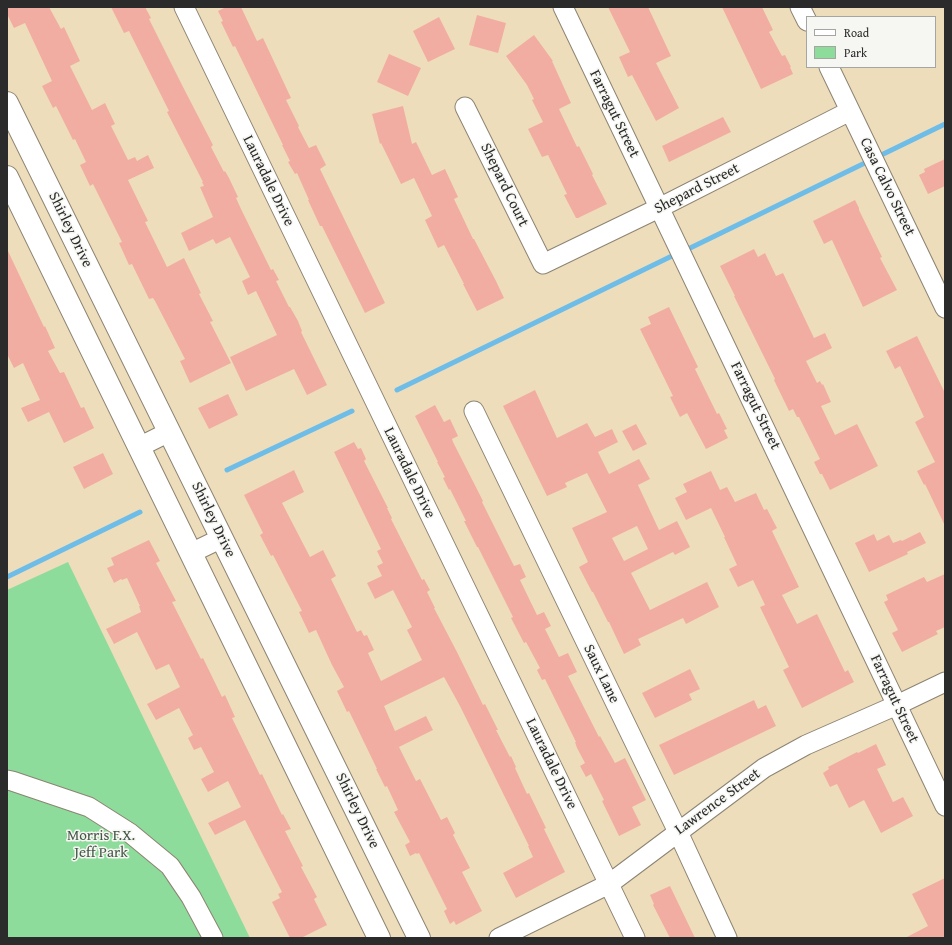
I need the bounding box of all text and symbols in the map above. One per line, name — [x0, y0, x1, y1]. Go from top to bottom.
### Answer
legend — [806, 16, 936, 68]
text: Road — [844, 24, 869, 41]
text: Park — [844, 44, 867, 61]
street label: Farragut Street — [585, 67, 643, 161]
street label: Lauradale Drive — [238, 133, 298, 229]
street label: Casa Calvo Street — [855, 135, 919, 239]
street label: Shepard Court — [476, 140, 532, 230]
street label: Shepard Street — [651, 160, 743, 218]
street label: Shirley Drive — [44, 189, 96, 271]
street label: Farragut Street — [726, 359, 784, 453]
street label: Lauradale Drive — [379, 425, 439, 521]
street label: Shirley Drive — [187, 479, 239, 561]
street label: Saux Lane — [579, 642, 623, 706]
street label: Farragut Street — [866, 652, 922, 746]
street label: Lauradale Drive — [521, 716, 581, 812]
street label: Lawrence Street — [672, 765, 764, 839]
street label: Shirley Drive — [331, 770, 383, 852]
park label: Morris F.X. Jeff Park — [67, 827, 135, 862]

